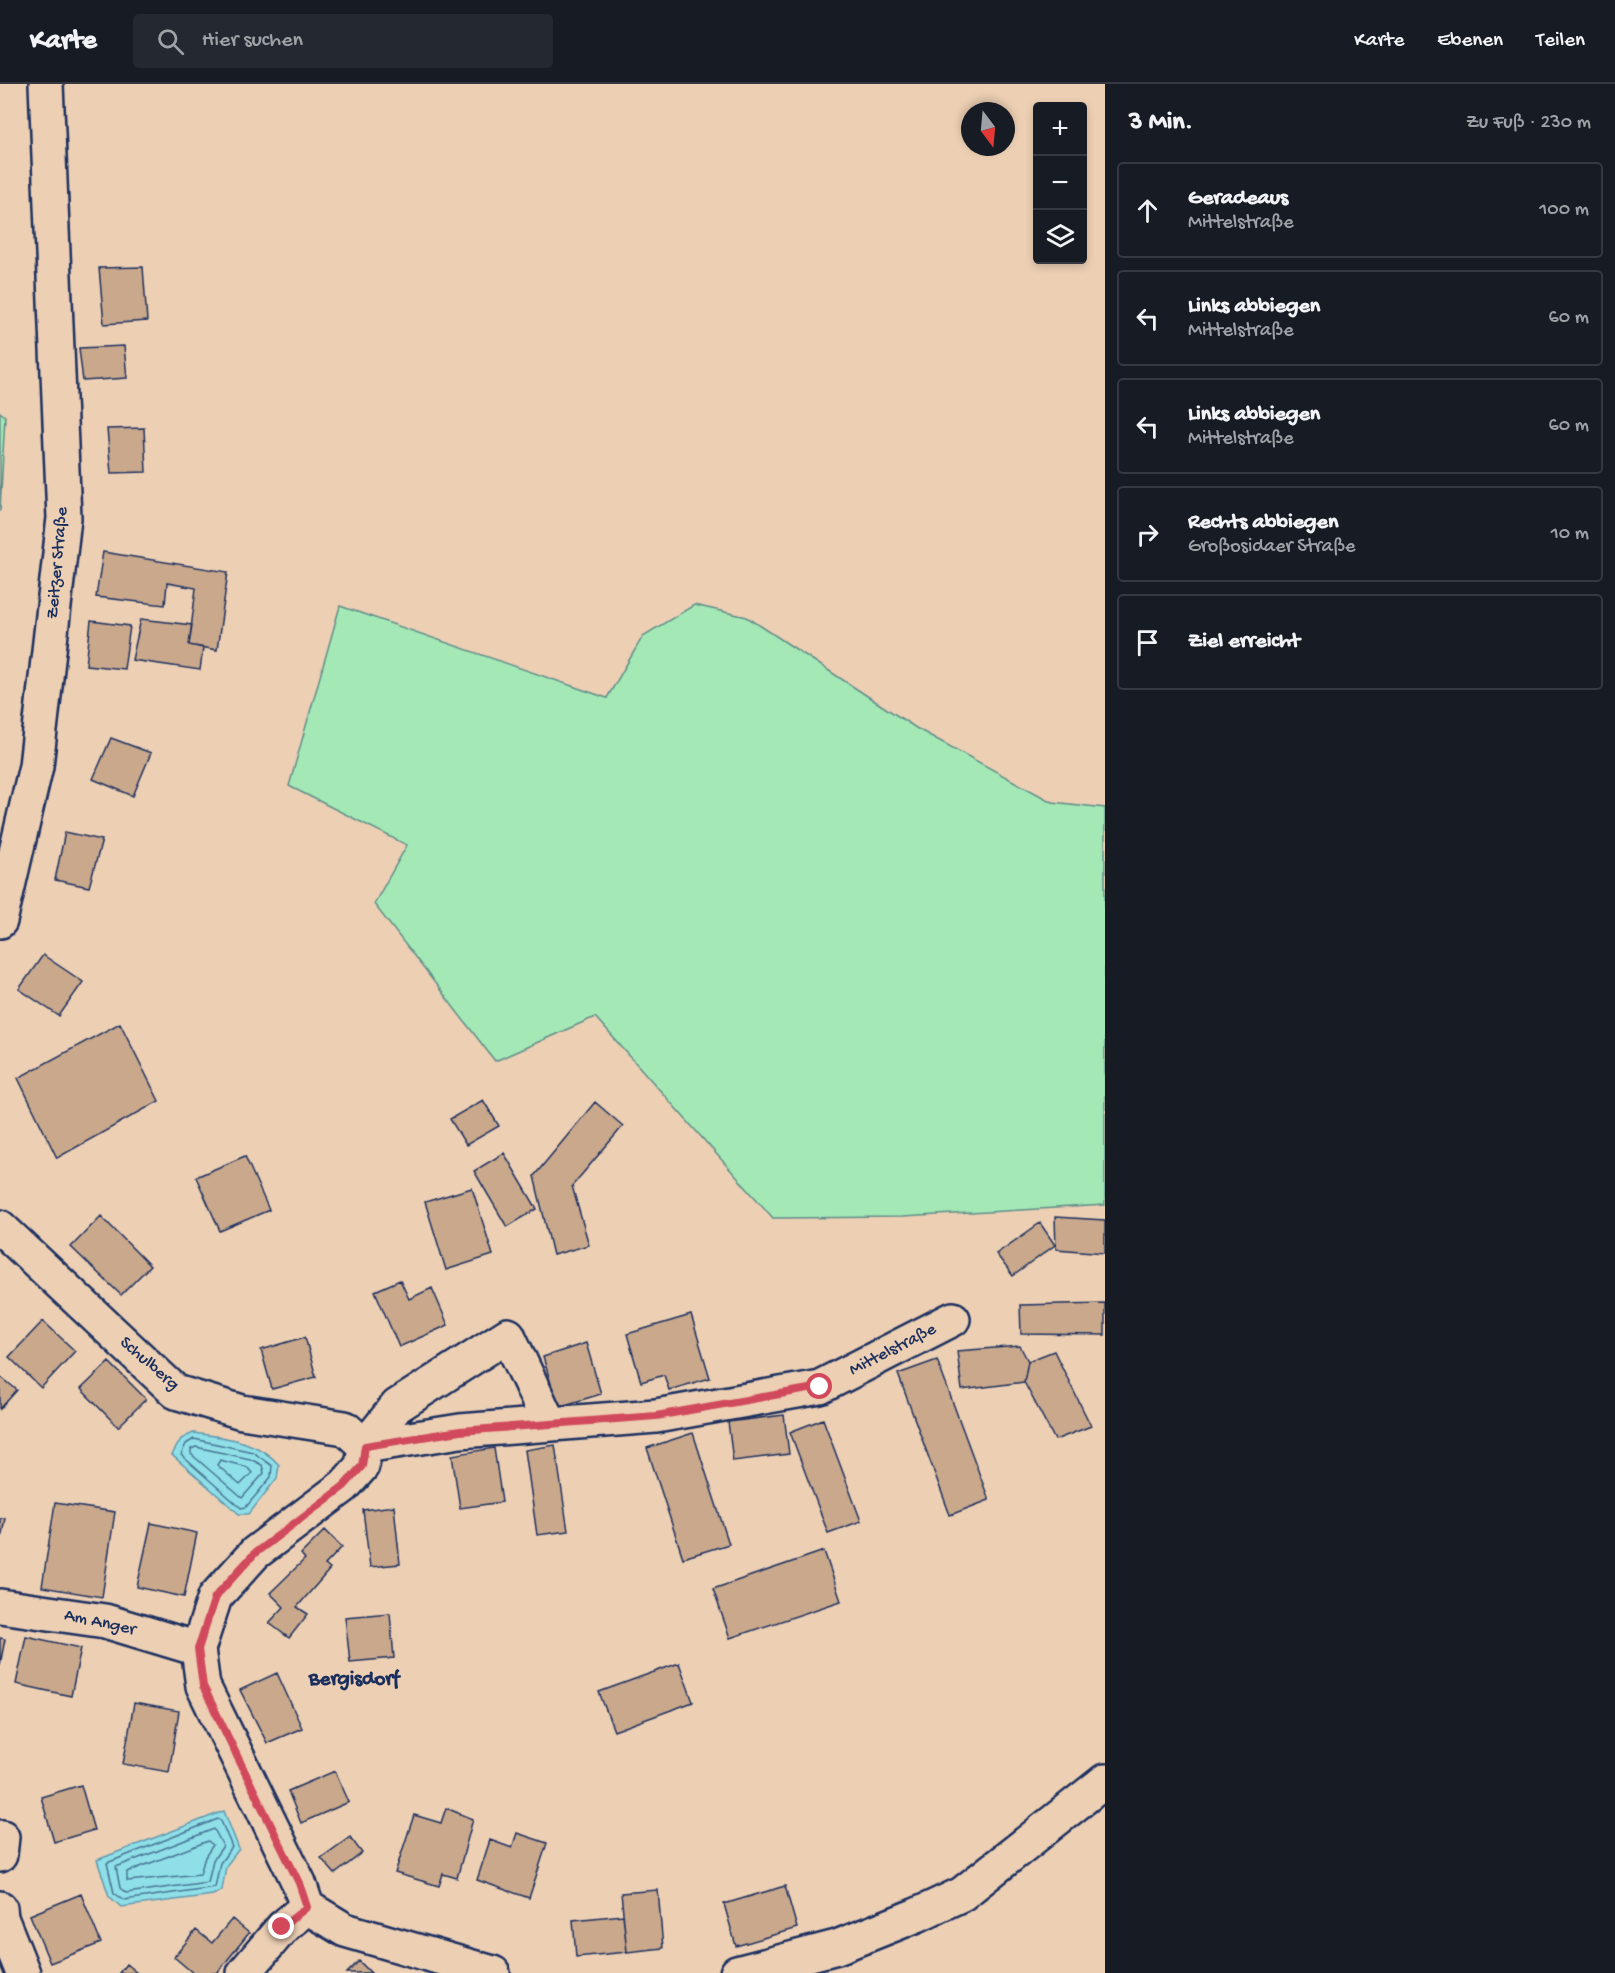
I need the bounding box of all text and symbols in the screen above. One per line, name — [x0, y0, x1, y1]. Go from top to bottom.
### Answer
search box — [133, 14, 553, 68]
text: Karte — [30, 25, 97, 58]
icon: search — [154, 25, 187, 58]
text: Hier suchen — [202, 28, 303, 54]
text: Karte — [1354, 29, 1404, 54]
text: Ebenen — [1437, 29, 1503, 54]
text: Teilen — [1536, 29, 1585, 54]
north arrow — [961, 102, 1015, 156]
map controls — [1033, 102, 1087, 264]
button: + — [1033, 102, 1087, 156]
text: 3 Min. — [1129, 108, 1193, 139]
text: Zu Fuß · 230 m — [1466, 112, 1591, 135]
button: − — [1033, 156, 1087, 210]
text: Geradeaus — [1188, 186, 1288, 212]
icon: ahead — [1131, 194, 1164, 227]
text: 100 m — [1539, 199, 1589, 222]
button: layers — [1033, 210, 1087, 264]
text: Mittelstraße — [1188, 212, 1293, 235]
text: Links abbiegen — [1188, 294, 1320, 320]
icon: left — [1131, 302, 1164, 335]
text: 60 m — [1549, 307, 1589, 330]
text: Mittelstraße — [1188, 320, 1293, 343]
text: Links abbiegen — [1188, 402, 1320, 428]
icon: left — [1131, 410, 1164, 443]
text: 60 m — [1549, 415, 1589, 438]
text: Mittelstraße — [1188, 428, 1293, 451]
street label: Zeitzer Straße — [43, 505, 73, 620]
text: Rechts abbiegen — [1188, 510, 1338, 536]
icon: right — [1131, 518, 1164, 551]
text: 10 m — [1551, 523, 1589, 546]
text: Großosidaer Straße — [1188, 536, 1355, 559]
icon: arrive — [1131, 626, 1164, 659]
text: Ziel erreicht — [1188, 629, 1300, 655]
street label: Mittelstraße — [846, 1319, 941, 1381]
street label: Schulberg — [115, 1332, 183, 1396]
route start — [806, 1373, 832, 1399]
street label: Am Anger — [62, 1605, 139, 1641]
district label: Bergisdorf — [308, 1668, 402, 1693]
route end — [268, 1913, 294, 1939]

